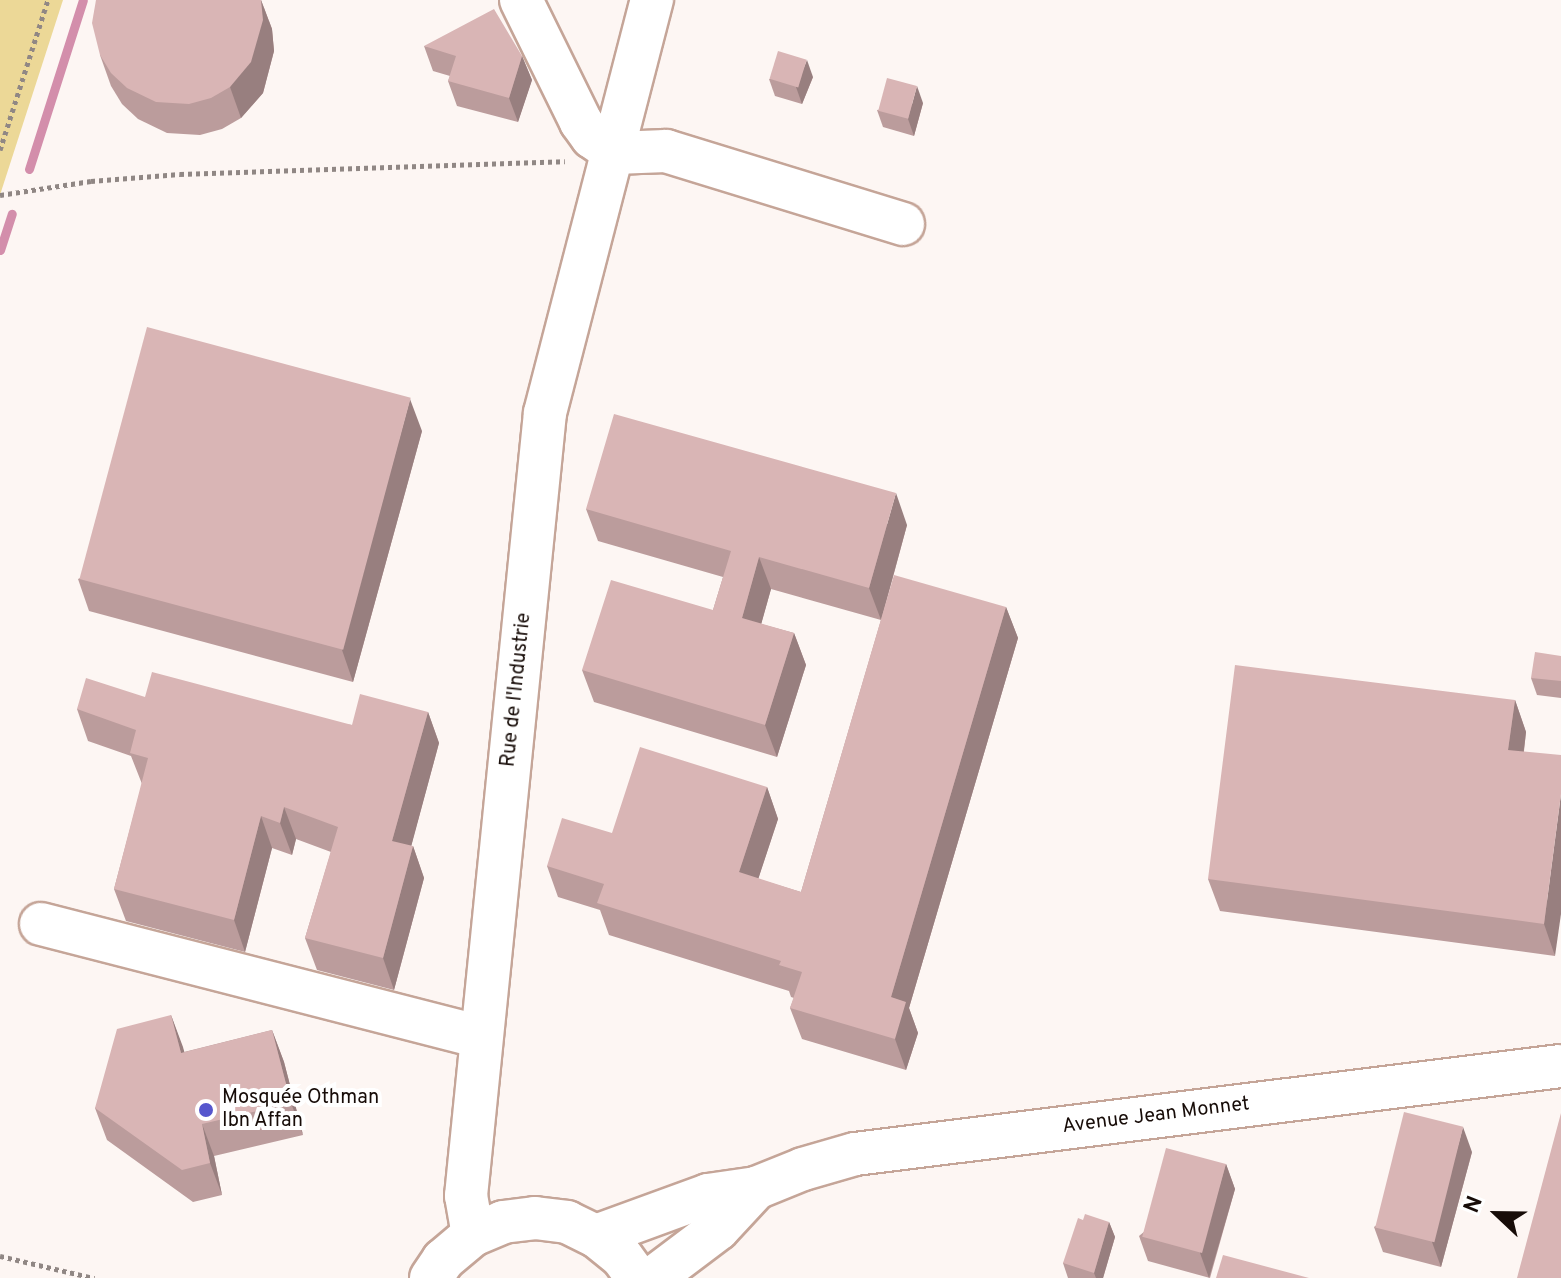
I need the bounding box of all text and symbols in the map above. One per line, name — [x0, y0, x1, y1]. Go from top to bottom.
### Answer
street label: Rue de l'Industrie — [497, 612, 537, 768]
place label: Mosquée Othman Ibn Affan — [222, 1086, 379, 1133]
street label: Avenue Jean Monnet — [1061, 1093, 1251, 1139]
marker: Mosquée Othman Ibn Affan — [197, 1101, 215, 1119]
north arrow — [1457, 1174, 1537, 1254]
text: N — [1459, 1192, 1490, 1217]

